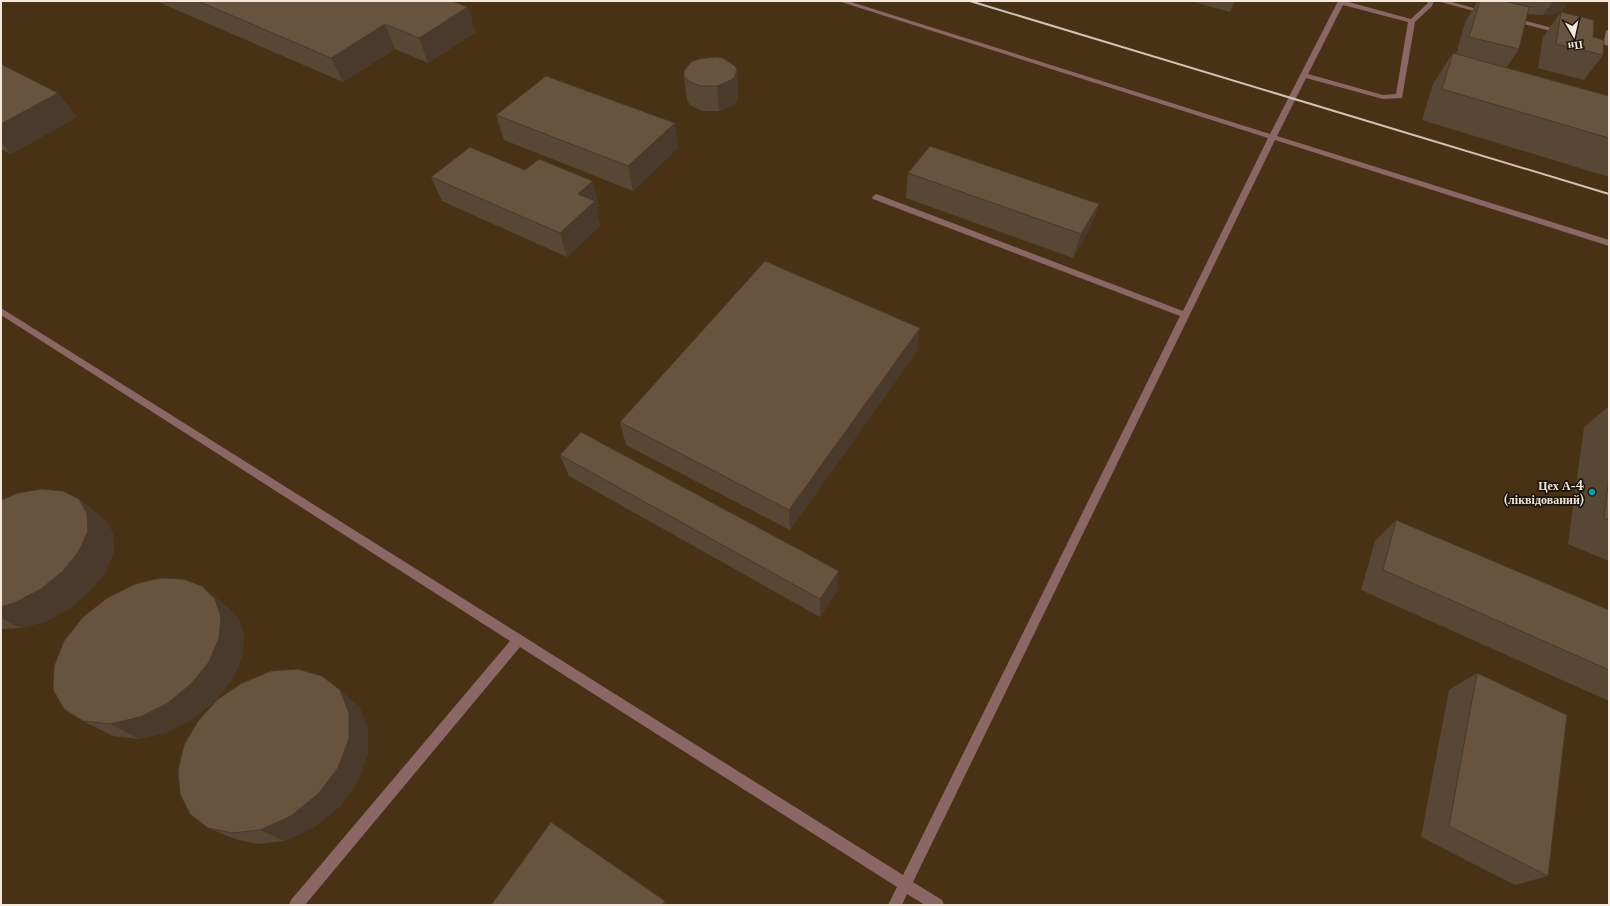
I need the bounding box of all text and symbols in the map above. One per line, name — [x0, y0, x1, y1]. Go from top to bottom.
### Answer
north arrow — [1554, 16, 1594, 56]
text: Пн — [1566, 38, 1584, 54]
place label: Цех А-4 (ліквідований) — [1504, 478, 1584, 507]
marker: Цех А-4 (ліквідований) — [1587, 487, 1597, 497]

